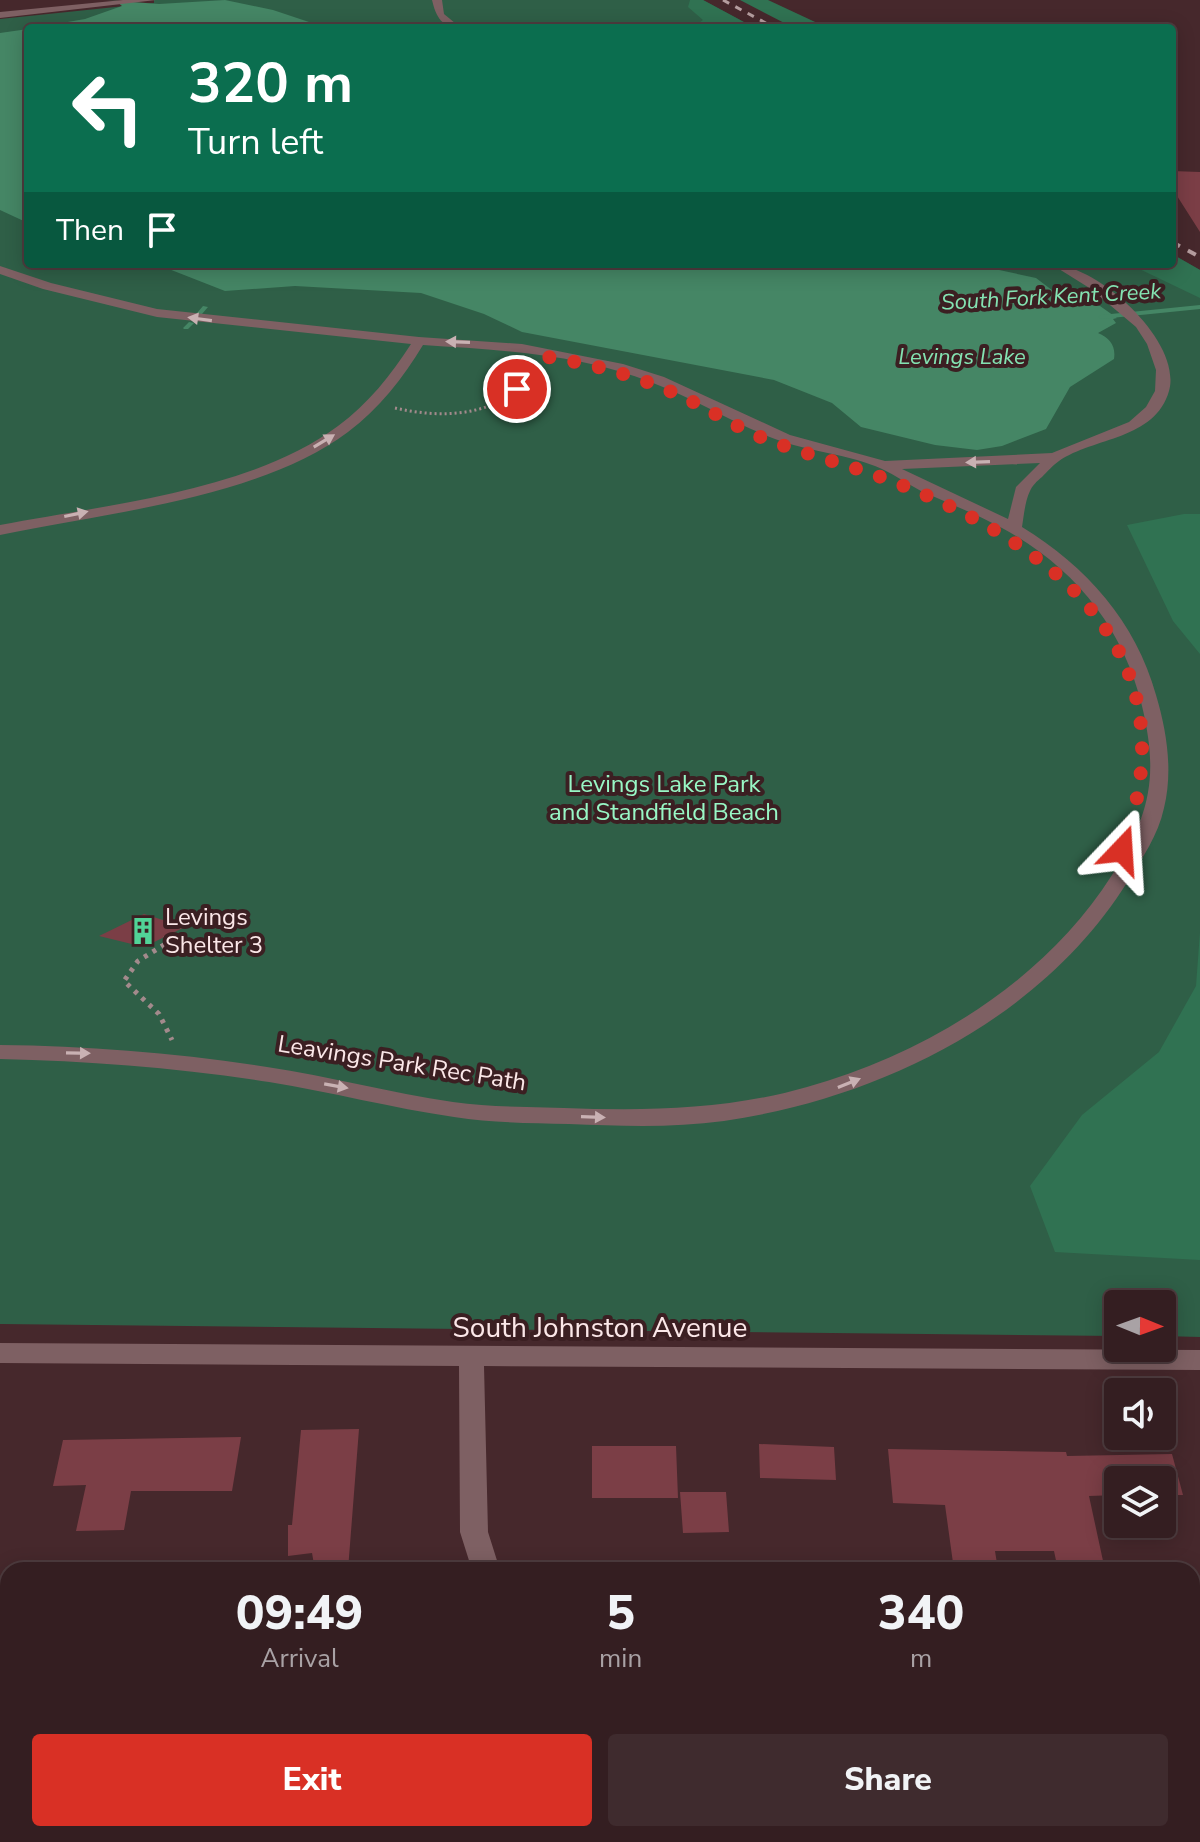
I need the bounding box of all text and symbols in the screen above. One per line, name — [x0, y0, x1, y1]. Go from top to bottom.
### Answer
text: 320 m — [188, 45, 353, 122]
icon: left — [56, 56, 160, 160]
text: Turn left — [188, 118, 323, 167]
icon: arrive — [140, 208, 184, 252]
text: Then — [56, 210, 124, 251]
water label: South Fork Kent Creek — [940, 276, 1163, 318]
one-way arrow — [187, 312, 212, 325]
one-way arrow — [445, 336, 470, 349]
water label: Levings Lake — [898, 342, 1026, 372]
pin — [483, 355, 551, 423]
icon: arrive — [495, 367, 539, 411]
one-way arrow — [313, 434, 335, 448]
one-way arrow — [965, 456, 990, 469]
one-way arrow — [64, 507, 89, 520]
park label: Levings Lake Park and Standfield Beach — [549, 768, 779, 828]
position arrow — [1080, 808, 1164, 892]
place label: Levings Shelter 3 — [165, 901, 263, 961]
building icon: Levings Shelter 3 — [128, 916, 158, 946]
street label: Leavings Park Rec Path — [276, 1028, 528, 1098]
one-way arrow — [66, 1047, 91, 1059]
one-way arrow — [837, 1076, 861, 1089]
one-way arrow — [323, 1081, 348, 1093]
one-way arrow — [581, 1111, 606, 1123]
north arrow — [1104, 1290, 1176, 1362]
map controls — [1104, 1290, 1176, 1538]
street label: South Johnston Avenue — [453, 1309, 747, 1347]
button: sound — [1104, 1378, 1176, 1450]
button: layers — [1104, 1466, 1176, 1538]
text: 09:49 — [236, 1580, 363, 1646]
text: 5 — [606, 1580, 635, 1646]
text: 340 — [878, 1580, 964, 1646]
text: Arrival — [260, 1641, 339, 1676]
text: min — [599, 1641, 642, 1676]
text: m — [910, 1641, 932, 1676]
button: Exit — [32, 1734, 592, 1826]
button: Share — [608, 1734, 1168, 1826]

